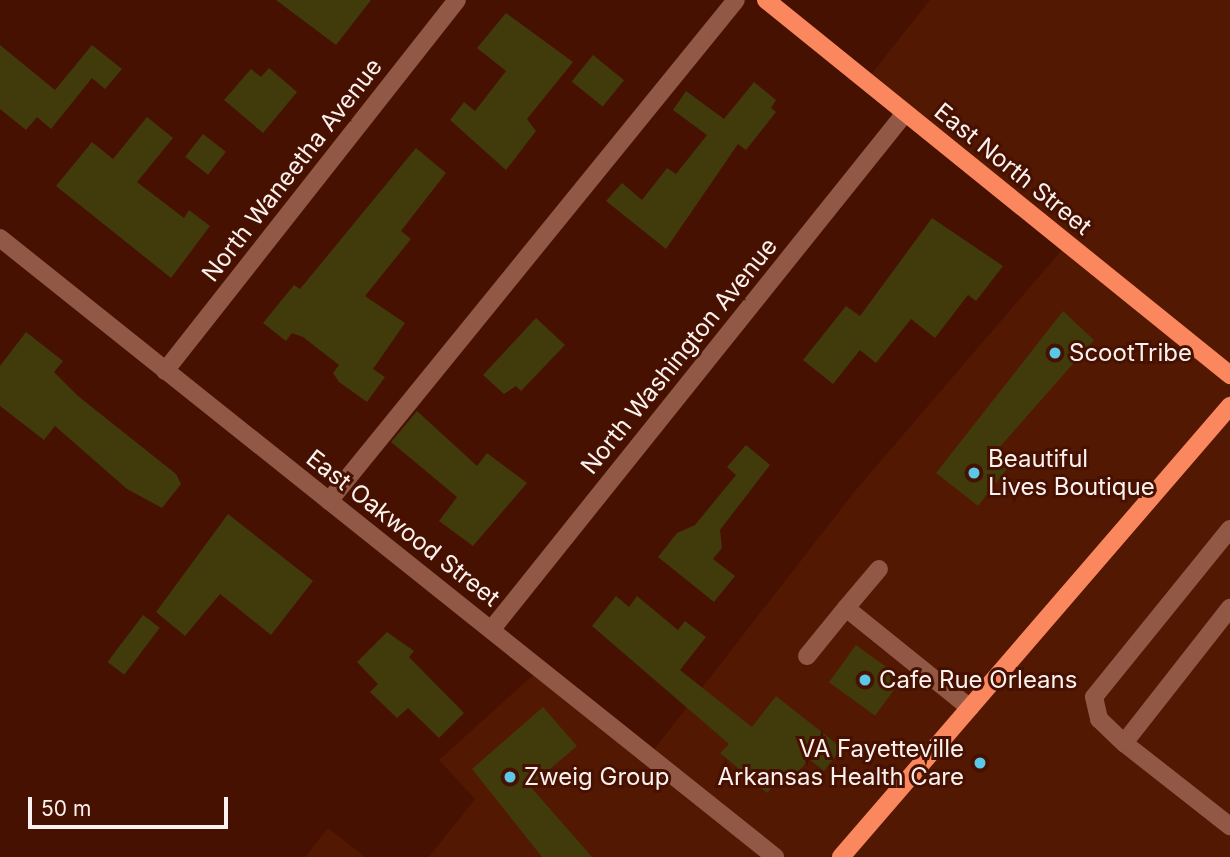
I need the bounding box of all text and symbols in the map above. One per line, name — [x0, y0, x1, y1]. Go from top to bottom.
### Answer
street label: North Waneetha Avenue — [196, 53, 388, 287]
street label: East North Street — [929, 97, 1097, 241]
street label: North Washington Avenue — [575, 232, 783, 480]
place label: ScootTribe — [1069, 339, 1192, 367]
marker: ScootTribe — [1047, 345, 1063, 361]
street label: East Oakwood Street — [301, 444, 505, 612]
place label: Beautiful Lives Boutique — [988, 445, 1155, 501]
marker: Beautiful Lives Boutique — [966, 465, 982, 481]
place label: Cafe Rue Orleans — [879, 666, 1077, 694]
marker: Cafe Rue Orleans — [857, 672, 873, 688]
place label: VA Fayetteville Arkansas Health Care — [718, 735, 964, 791]
marker: VA Fayetteville Arkansas Health Care — [970, 753, 990, 773]
place label: Zweig Group — [524, 763, 669, 791]
marker: Zweig Group — [502, 769, 518, 785]
scale bar — [32, 784, 231, 828]
text: 50 m — [41, 796, 91, 821]

